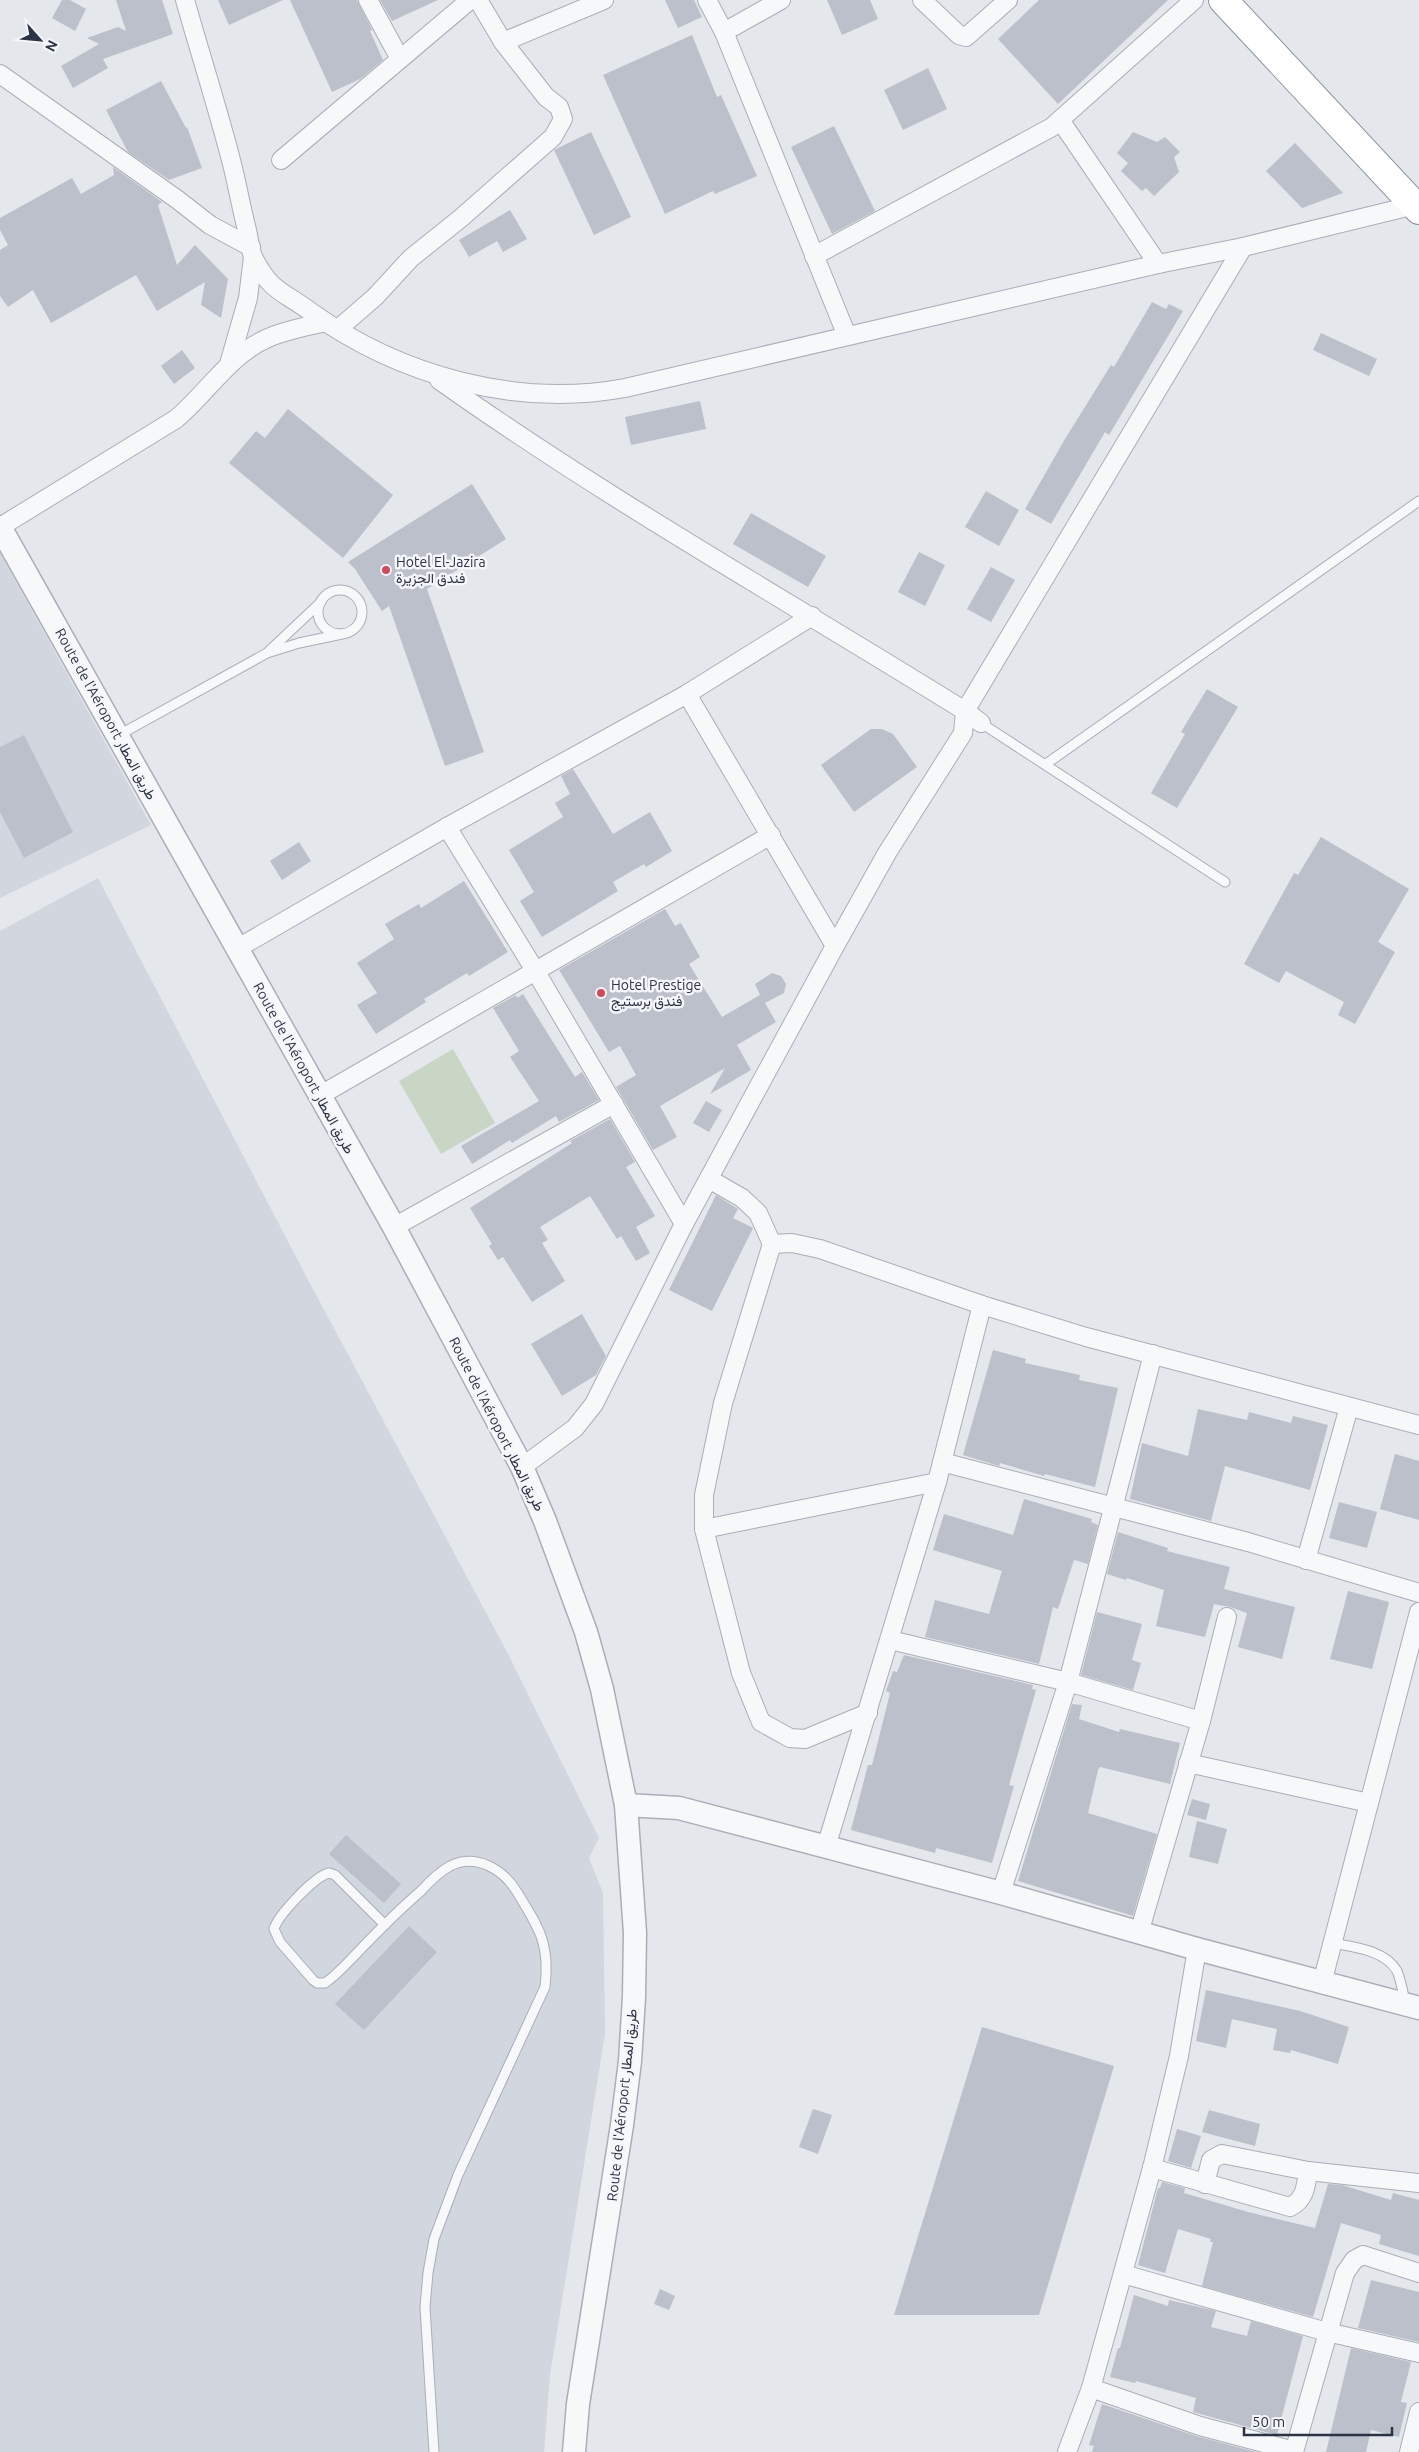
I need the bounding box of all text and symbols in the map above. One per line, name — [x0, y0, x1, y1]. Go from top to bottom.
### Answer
north arrow — [15, 15, 65, 65]
text: N — [42, 38, 61, 54]
place label: Hotel El-Jazira فندق الجزيرة — [396, 554, 486, 587]
marker: Hotel El-Jazira فندق الجزيرة — [380, 564, 392, 576]
street label: Route de l'Aéroport طريق المطار — [51, 626, 160, 803]
place label: Hotel Prestige فندق برستيج — [611, 977, 701, 1012]
street label: Route de l'Aéroport طريق المطار — [249, 980, 358, 1157]
marker: Hotel Prestige فندق برستيج — [595, 987, 607, 999]
street label: Route de l'Aéroport طريق المطار — [445, 1334, 548, 1514]
street label: Route de l'Aéroport طريق المطار — [604, 2008, 641, 2202]
scale bar — [1244, 2404, 1392, 2436]
text: 50 m — [1252, 2413, 1285, 2430]

